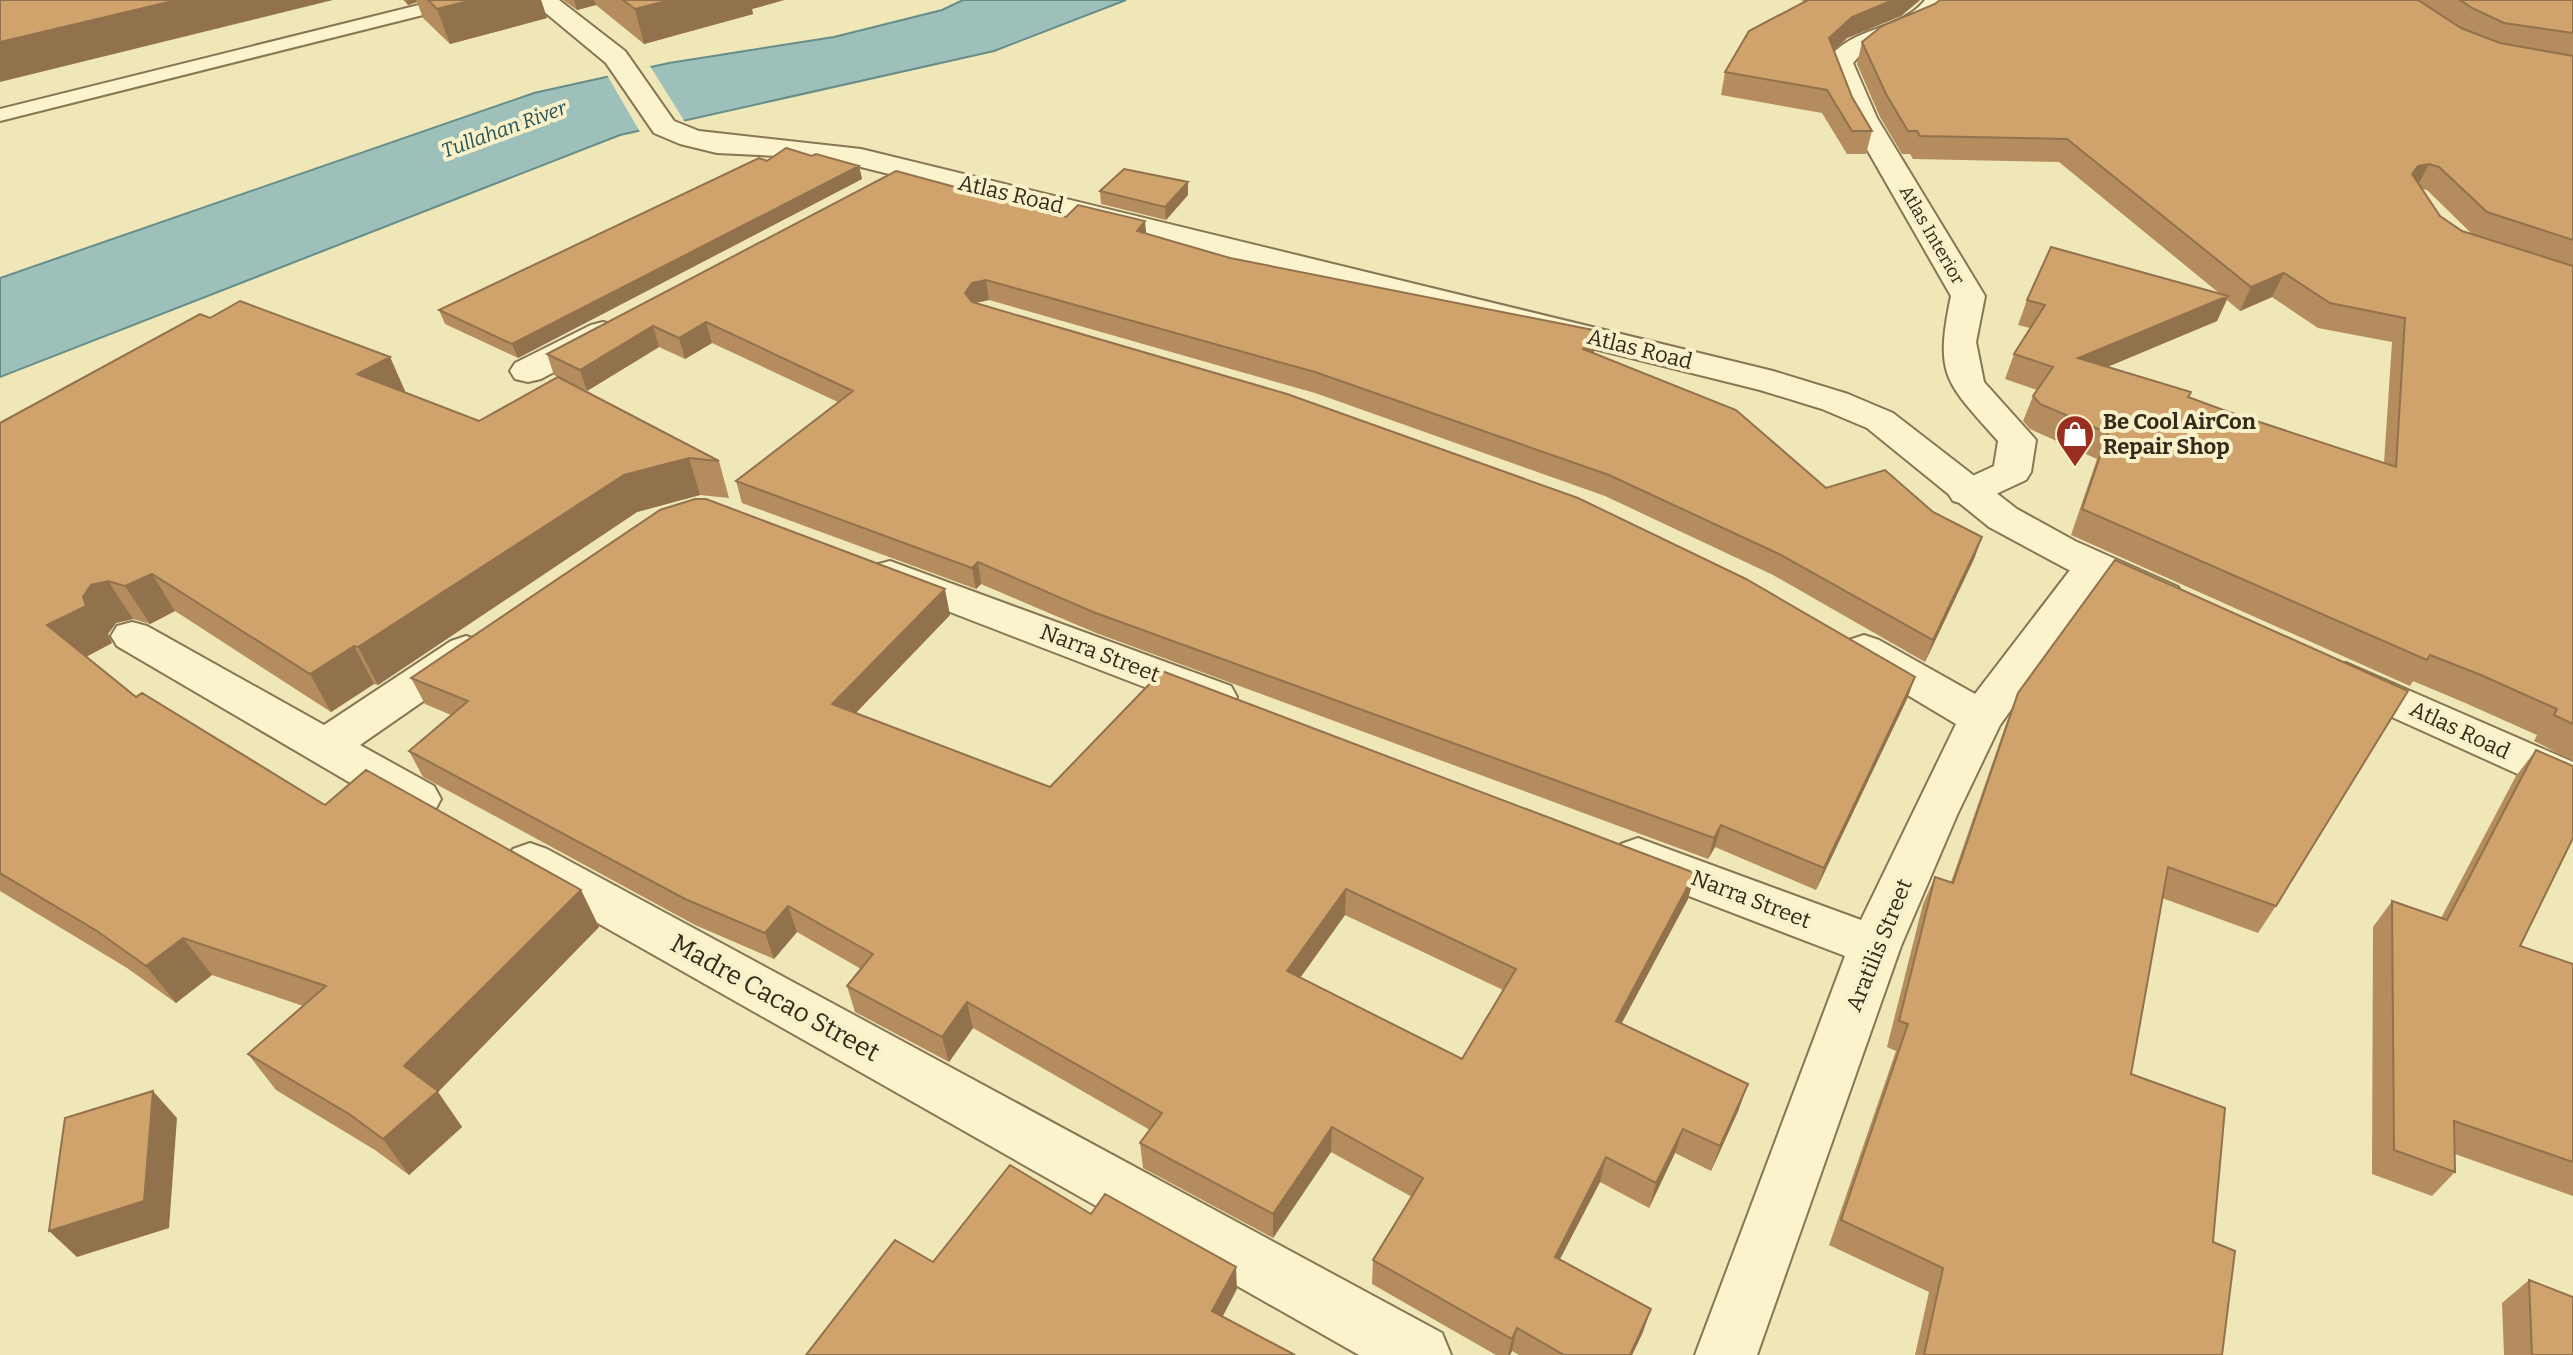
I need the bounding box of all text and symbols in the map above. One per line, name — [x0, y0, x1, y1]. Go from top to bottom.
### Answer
water label: Tullahan River — [438, 95, 570, 163]
street label: Atlas Road — [956, 169, 1066, 219]
street label: Atlas Interior — [1895, 182, 1969, 288]
street label: Atlas Road — [1585, 323, 1695, 375]
place label: Be Cool AirCon Repair Shop — [2103, 408, 2256, 460]
shop icon: Be Cool AirCon Repair Shop — [2054, 413, 2096, 468]
street label: Narra Street — [1036, 618, 1164, 688]
street label: Atlas Road — [2406, 695, 2514, 765]
street label: Narra Street — [1687, 864, 1815, 934]
street label: Aratilis Street — [1840, 875, 1918, 1015]
street label: Madre Cacao Street — [665, 928, 885, 1069]

